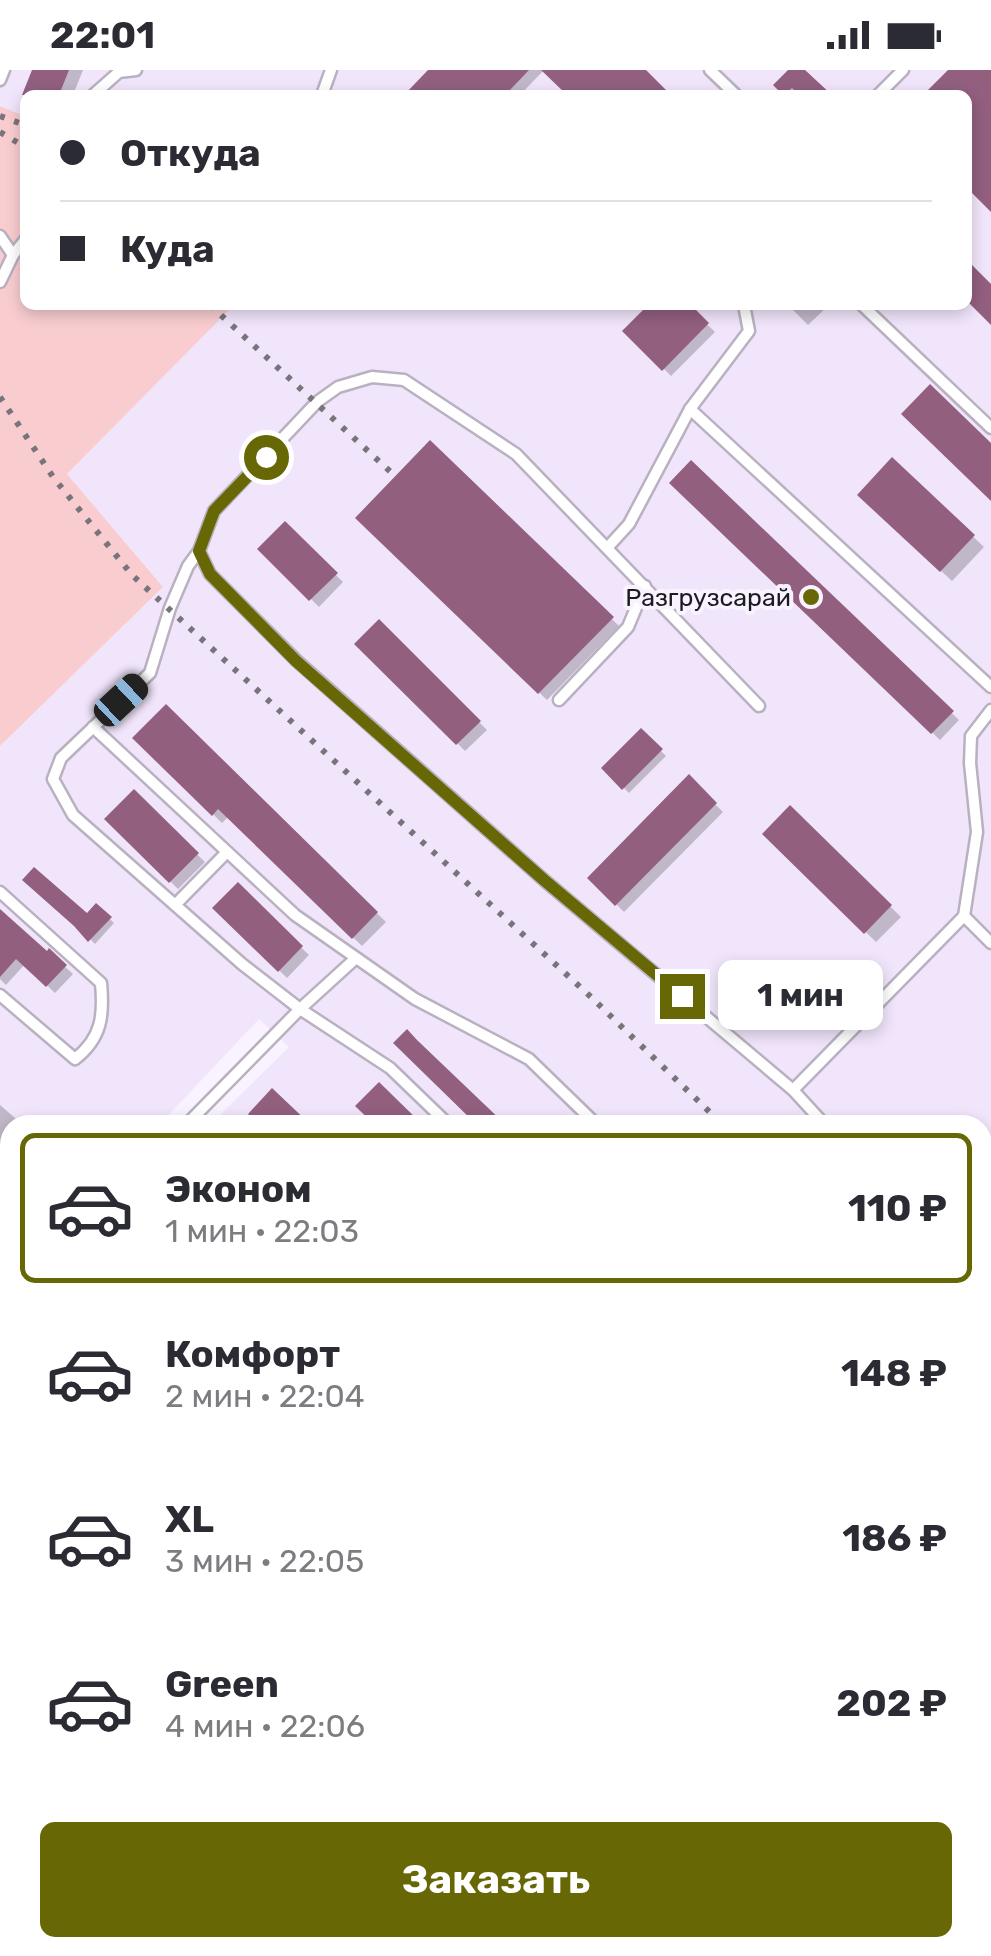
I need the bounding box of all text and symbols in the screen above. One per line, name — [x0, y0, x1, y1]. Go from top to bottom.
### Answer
text: 22:01 — [50, 12, 155, 58]
text: Откуда — [120, 130, 261, 176]
text: Куда — [120, 226, 215, 272]
route start — [244, 435, 289, 480]
place label: Разгрузсарай — [625, 583, 791, 612]
marker: Разгрузсарай — [800, 586, 822, 608]
car — [89, 669, 153, 731]
callout: 1 мин — [717, 961, 882, 1031]
route end — [660, 974, 705, 1019]
text: 1 мин — [757, 976, 844, 1014]
icon: car — [45, 1163, 135, 1253]
text: Эконом — [165, 1166, 312, 1212]
text: 110 ₽ — [848, 1185, 947, 1231]
text: 1 мин · 22:03 — [165, 1212, 359, 1250]
icon: car — [45, 1328, 135, 1418]
text: Комфорт — [165, 1331, 340, 1377]
text: 148 ₽ — [841, 1350, 947, 1396]
text: 2 мин · 22:04 — [165, 1377, 365, 1415]
icon: car — [45, 1493, 135, 1583]
text: XL — [165, 1496, 214, 1542]
text: 186 ₽ — [842, 1515, 947, 1561]
text: 3 мин · 22:05 — [165, 1542, 364, 1580]
icon: car — [45, 1658, 135, 1748]
text: Green — [165, 1661, 279, 1707]
text: 202 ₽ — [836, 1680, 947, 1726]
text: 4 мин · 22:06 — [165, 1707, 365, 1745]
button: Заказать — [40, 1822, 952, 1937]

